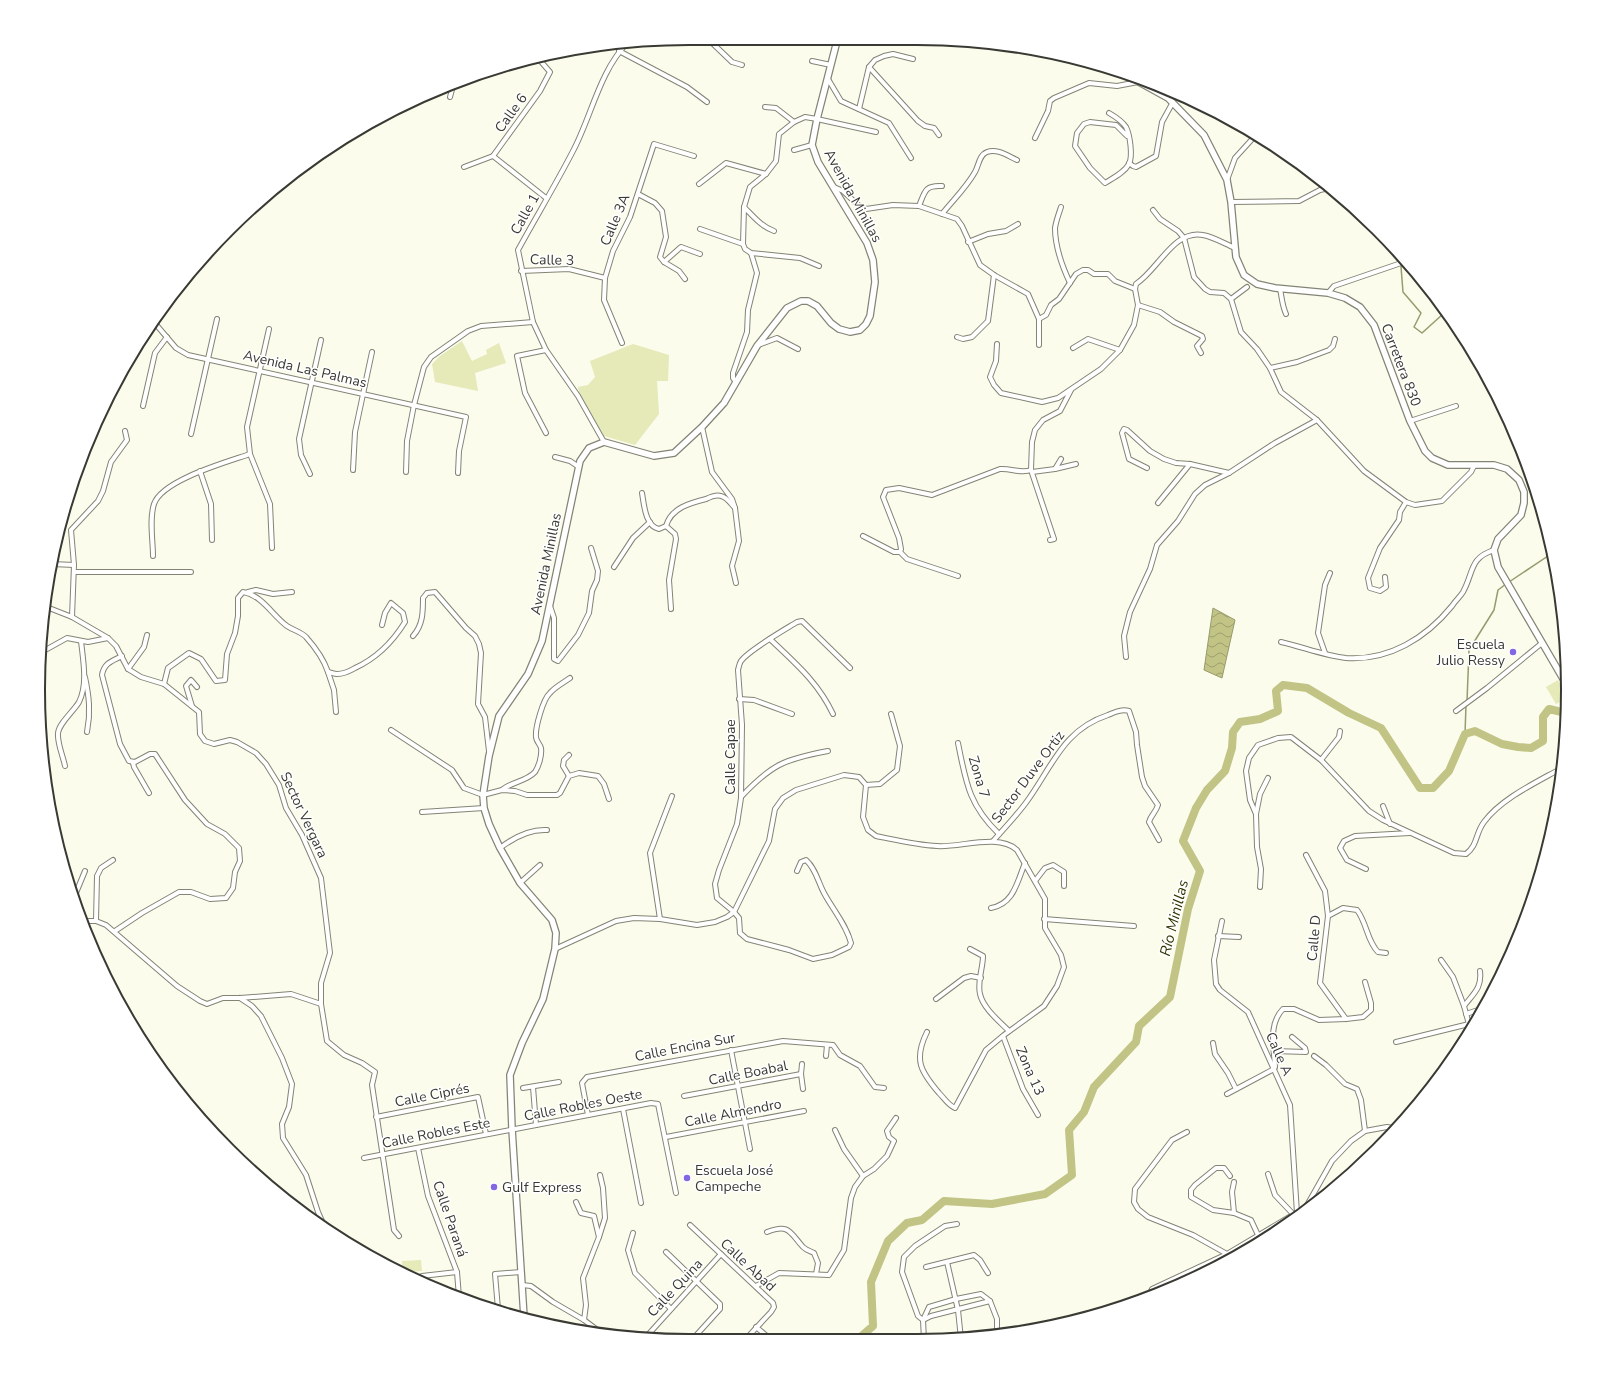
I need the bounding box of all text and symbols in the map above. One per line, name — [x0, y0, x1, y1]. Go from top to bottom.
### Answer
street label: Calle 6 — [490, 90, 532, 136]
street label: Avenida Minillas — [820, 146, 887, 246]
street label: Calle 1 — [506, 190, 544, 238]
street label: Calle 3A — [596, 191, 634, 249]
street label: Calle 3 — [530, 250, 574, 270]
street label: Carretera 830 — [1376, 321, 1426, 409]
street label: Avenida Las Palmas — [241, 346, 369, 393]
street label: Avenida Minillas — [526, 511, 566, 617]
place label: Escuela Julio Ressy — [1436, 635, 1506, 670]
marker: Escuela Julio Ressy — [1508, 647, 1518, 657]
street label: Calle Capae — [721, 719, 740, 795]
street label: Sector Duve Ortiz — [987, 727, 1069, 827]
street label: Zona 7 — [964, 754, 994, 800]
street label: Sector Vergara — [276, 769, 332, 861]
water label: Río Minillas — [1155, 878, 1193, 958]
street label: Calle D — [1303, 914, 1325, 962]
street label: Calle Encina Sur — [633, 1028, 737, 1066]
street label: Calle A — [1261, 1029, 1297, 1079]
street label: Zona 13 — [1011, 1044, 1049, 1098]
street label: Calle Boabal — [707, 1056, 790, 1090]
street label: Calle Ciprés — [393, 1078, 471, 1112]
street label: Calle Robles Oeste — [522, 1084, 644, 1126]
street label: Calle Almendro — [683, 1094, 783, 1132]
street label: Calle Robles Este — [380, 1113, 492, 1153]
place label: Escuela José Campeche — [695, 1161, 773, 1196]
marker: Escuela José Campeche — [682, 1173, 692, 1183]
street label: Calle Paraná — [428, 1178, 472, 1260]
place label: Gulf Express — [502, 1178, 582, 1197]
marker: Gulf Express — [489, 1182, 499, 1192]
street label: Calle Abad — [716, 1234, 780, 1296]
street label: Calle Quina — [643, 1255, 707, 1321]

